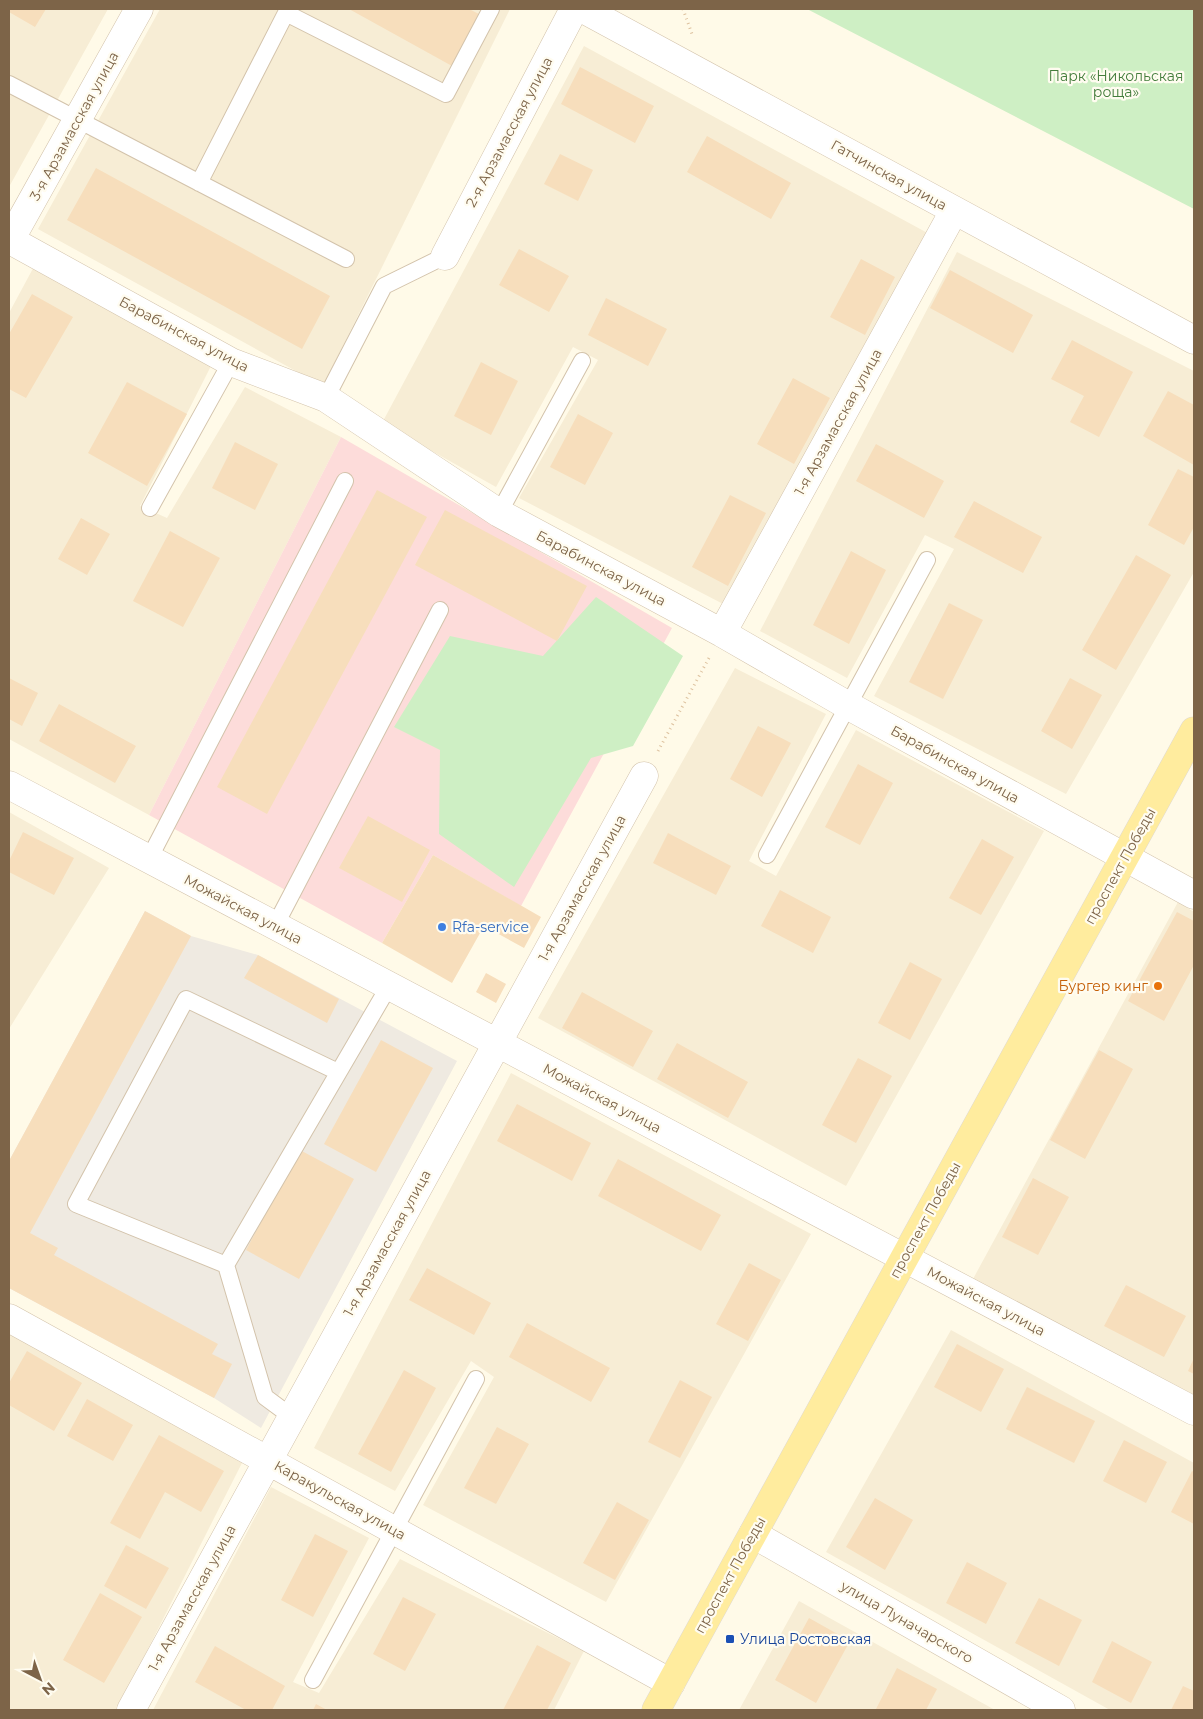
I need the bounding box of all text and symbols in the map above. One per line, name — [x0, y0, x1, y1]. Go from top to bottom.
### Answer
street label: 3-я Арзамасская улица — [25, 48, 123, 204]
street label: 2-я Арзамасская улица — [462, 54, 556, 210]
park label: Парк «Никольская роща» — [1049, 67, 1183, 101]
street label: Гатчинская улица — [828, 136, 950, 214]
street label: Барабинская улица — [116, 292, 252, 376]
street label: 1-я Арзамасская улица — [790, 346, 886, 498]
street label: Барабинская улица — [533, 526, 669, 610]
street label: Барабинская улица — [888, 721, 1022, 807]
street label: проспект Победы — [1081, 805, 1159, 927]
street label: 1-я Арзамасская улица — [534, 812, 630, 964]
street label: Можайская улица — [181, 870, 305, 948]
place label: Rfa-service — [452, 918, 529, 936]
marker: Rfa-service — [436, 921, 448, 933]
place label: Бургер кинг — [1059, 977, 1148, 995]
marker: Бургер кинг — [1152, 980, 1164, 992]
street label: Можайская улица — [540, 1059, 664, 1137]
street label: проспект Победы — [886, 1159, 964, 1281]
street label: 1-я Арзамасская улица — [339, 1167, 435, 1319]
street label: Можайская улица — [924, 1262, 1048, 1340]
street label: Каракульская улица — [271, 1456, 409, 1544]
street label: проспект Победы — [691, 1514, 769, 1636]
street label: 1-я Арзамасская улица — [144, 1522, 240, 1674]
street label: улица Луначарского — [837, 1576, 976, 1667]
place label: Улица Ростовская — [740, 1630, 872, 1648]
marker: Улица Ростовская — [724, 1633, 736, 1645]
north arrow — [15, 1654, 65, 1704]
text: N — [38, 1678, 59, 1699]

